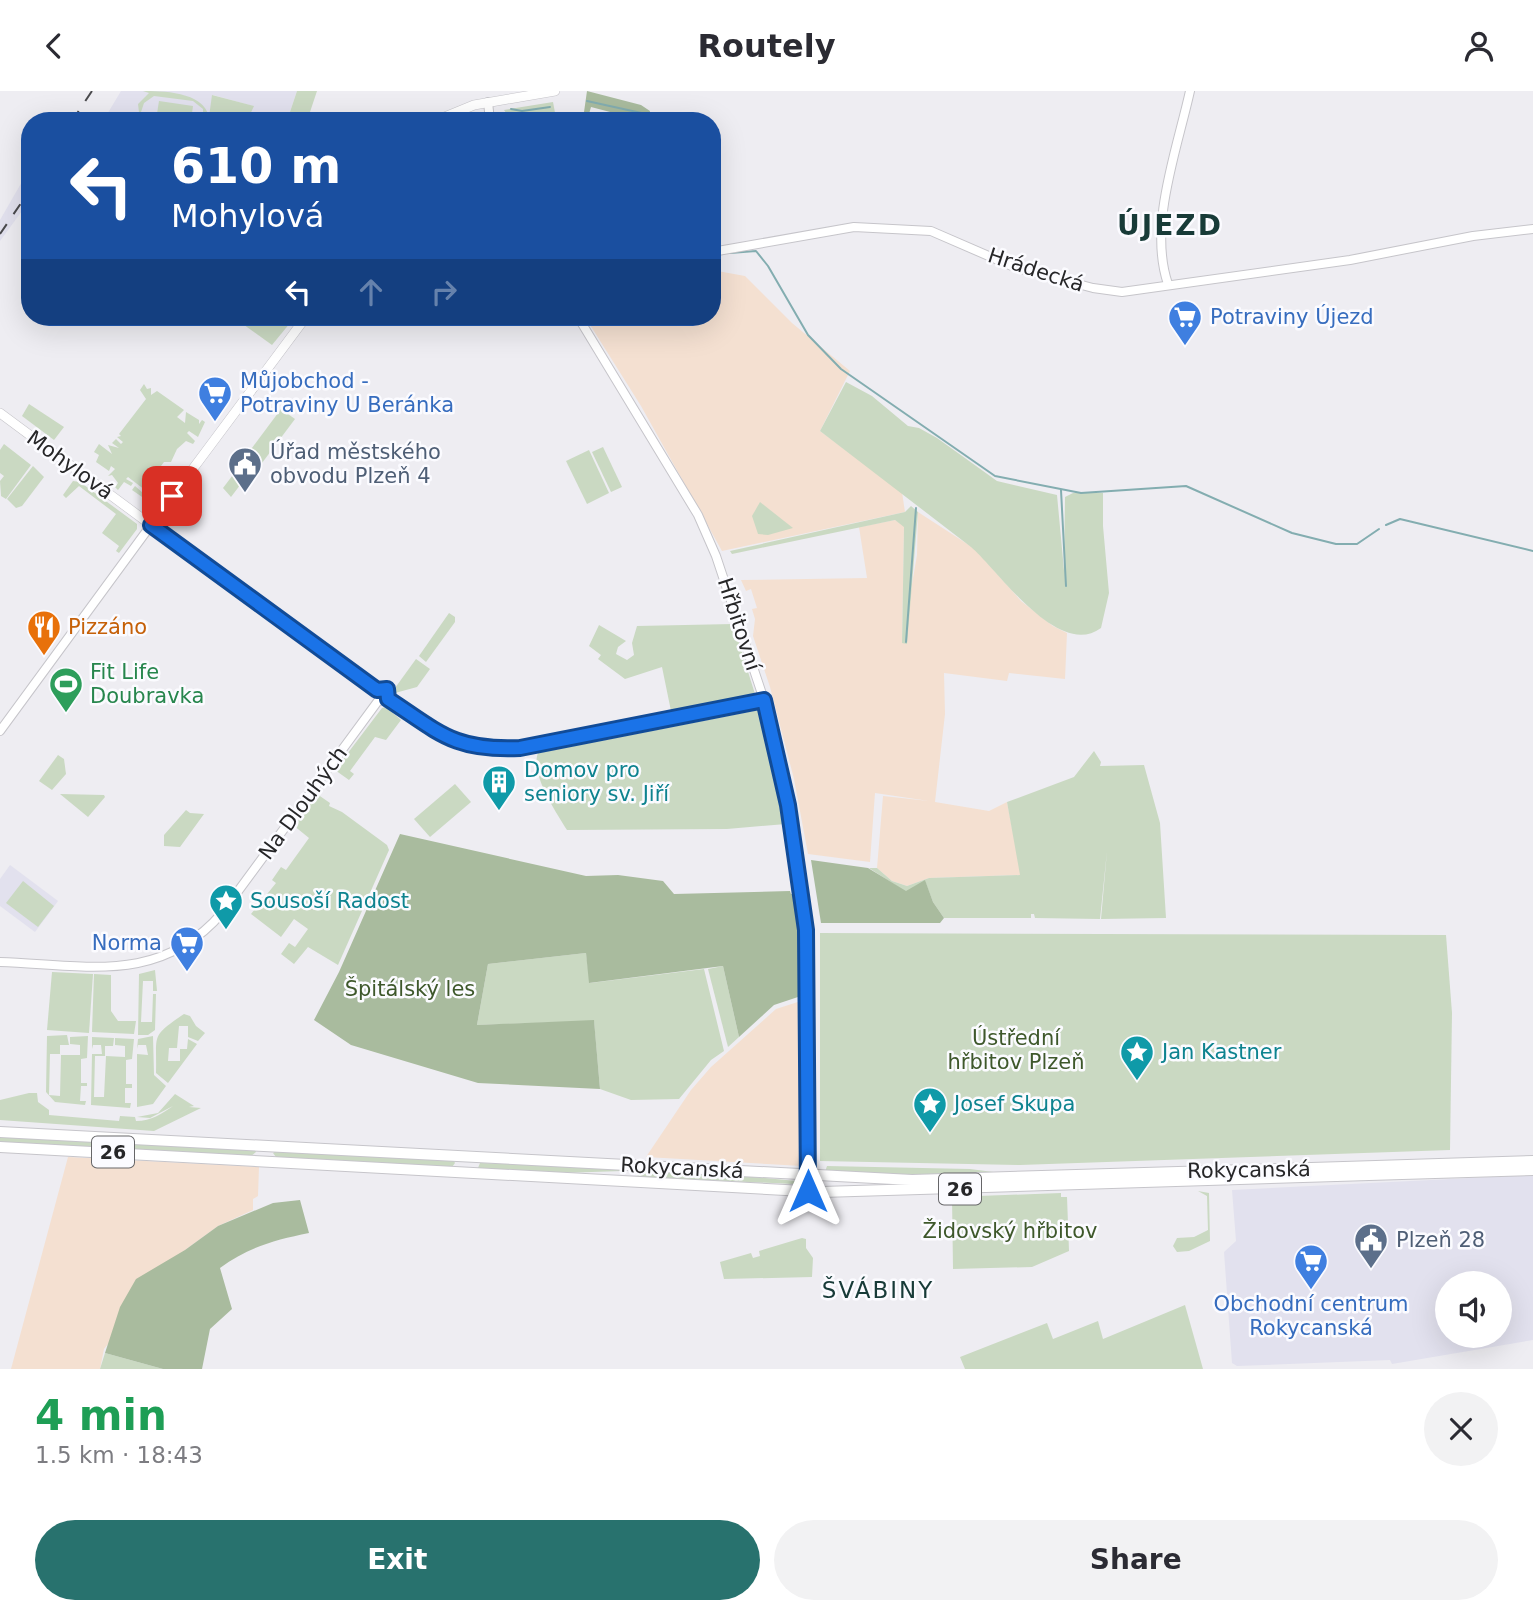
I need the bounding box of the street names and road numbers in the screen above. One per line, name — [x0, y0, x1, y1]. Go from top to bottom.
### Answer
street label: Hrádecká — [985, 243, 1087, 297]
street label: Mohylová — [22, 426, 118, 504]
street label: Hřbitovní — [713, 575, 766, 675]
street label: Na Dlouhých — [254, 742, 352, 864]
road number: 26 — [92, 1137, 134, 1168]
street label: Rokycanská — [620, 1153, 744, 1183]
street label: Rokycanská — [1187, 1157, 1311, 1183]
road number: 26 — [939, 1173, 981, 1205]

